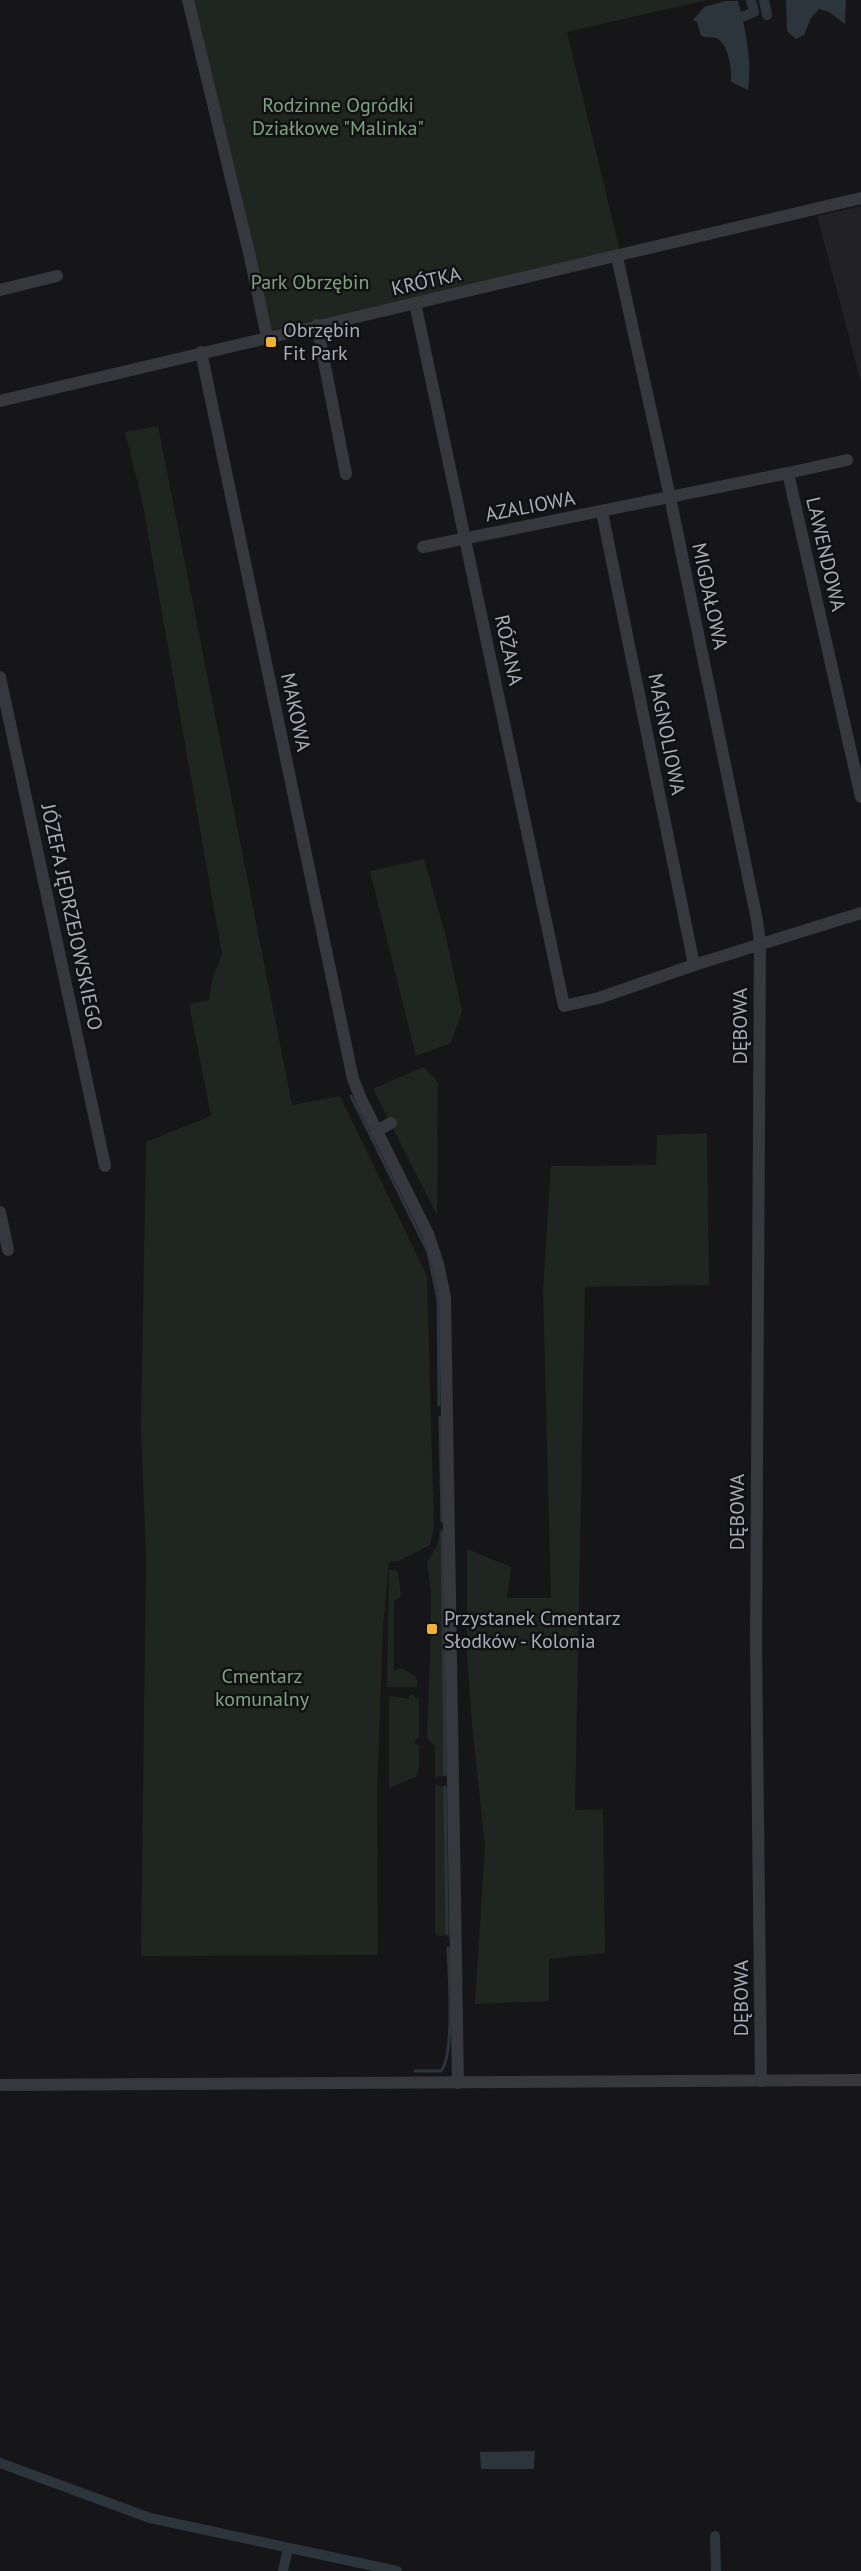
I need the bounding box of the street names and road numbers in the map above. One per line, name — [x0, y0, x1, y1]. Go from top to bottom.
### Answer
street label: KRÓTKA — [389, 260, 463, 302]
street label: AZALIOWA — [483, 485, 577, 527]
street label: LAWENDOWA — [800, 494, 852, 614]
street label: MIGDAŁOWA — [686, 540, 734, 652]
street label: RÓŻANA — [489, 612, 529, 688]
street label: MAKOWA — [275, 670, 317, 754]
street label: MAGNOLIOWA — [642, 671, 692, 797]
street label: JÓZEFA JĘDRZEJOWSKIEGO — [35, 800, 109, 1033]
street label: DĘBOWA — [727, 987, 753, 1064]
street label: DĘBOWA — [724, 1473, 750, 1550]
street label: DĘBOWA — [728, 1959, 754, 2036]

